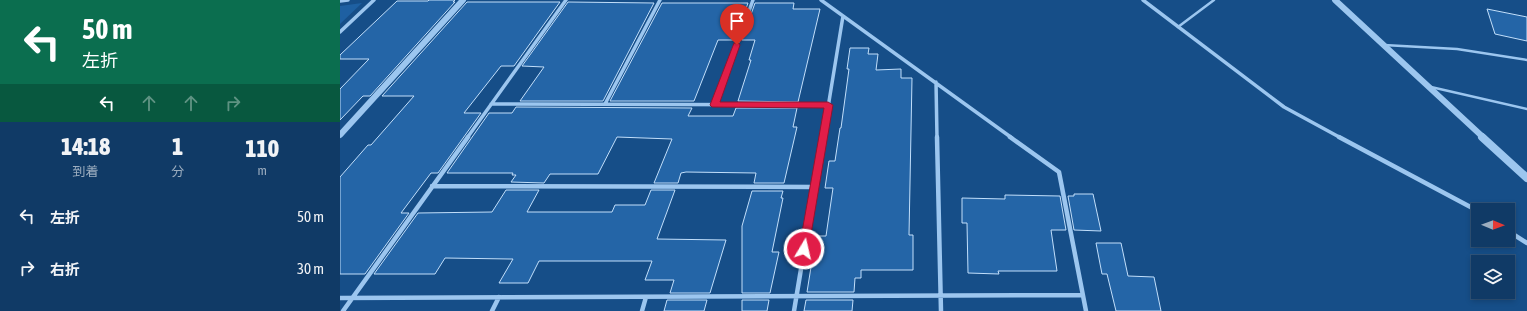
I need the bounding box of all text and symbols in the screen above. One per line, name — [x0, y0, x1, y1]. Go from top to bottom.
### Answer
pin — [720, 4, 754, 45]
icon: arrive — [726, 10, 748, 32]
text: 50 m — [82, 13, 132, 45]
icon: left — [16, 16, 68, 68]
text: 左折 — [82, 50, 118, 71]
icon: left — [96, 92, 118, 114]
icon: ahead — [138, 92, 160, 114]
icon: ahead — [180, 92, 202, 114]
icon: right — [222, 92, 244, 114]
text: 14:18 — [61, 133, 110, 160]
text: 1 — [172, 133, 183, 160]
text: 110 — [245, 135, 279, 162]
text: m — [257, 163, 267, 178]
text: 到着 — [73, 164, 99, 179]
text: 分 — [171, 164, 184, 179]
north arrow — [1471, 203, 1515, 247]
map controls — [1471, 203, 1515, 299]
icon: left — [16, 205, 38, 227]
text: 50 m — [297, 208, 324, 225]
text: 左折 — [50, 209, 80, 226]
position arrow — [783, 228, 825, 270]
button: layers — [1471, 255, 1515, 299]
icon: right — [16, 257, 38, 279]
text: 30 m — [297, 260, 324, 277]
text: 右折 — [50, 261, 80, 278]

